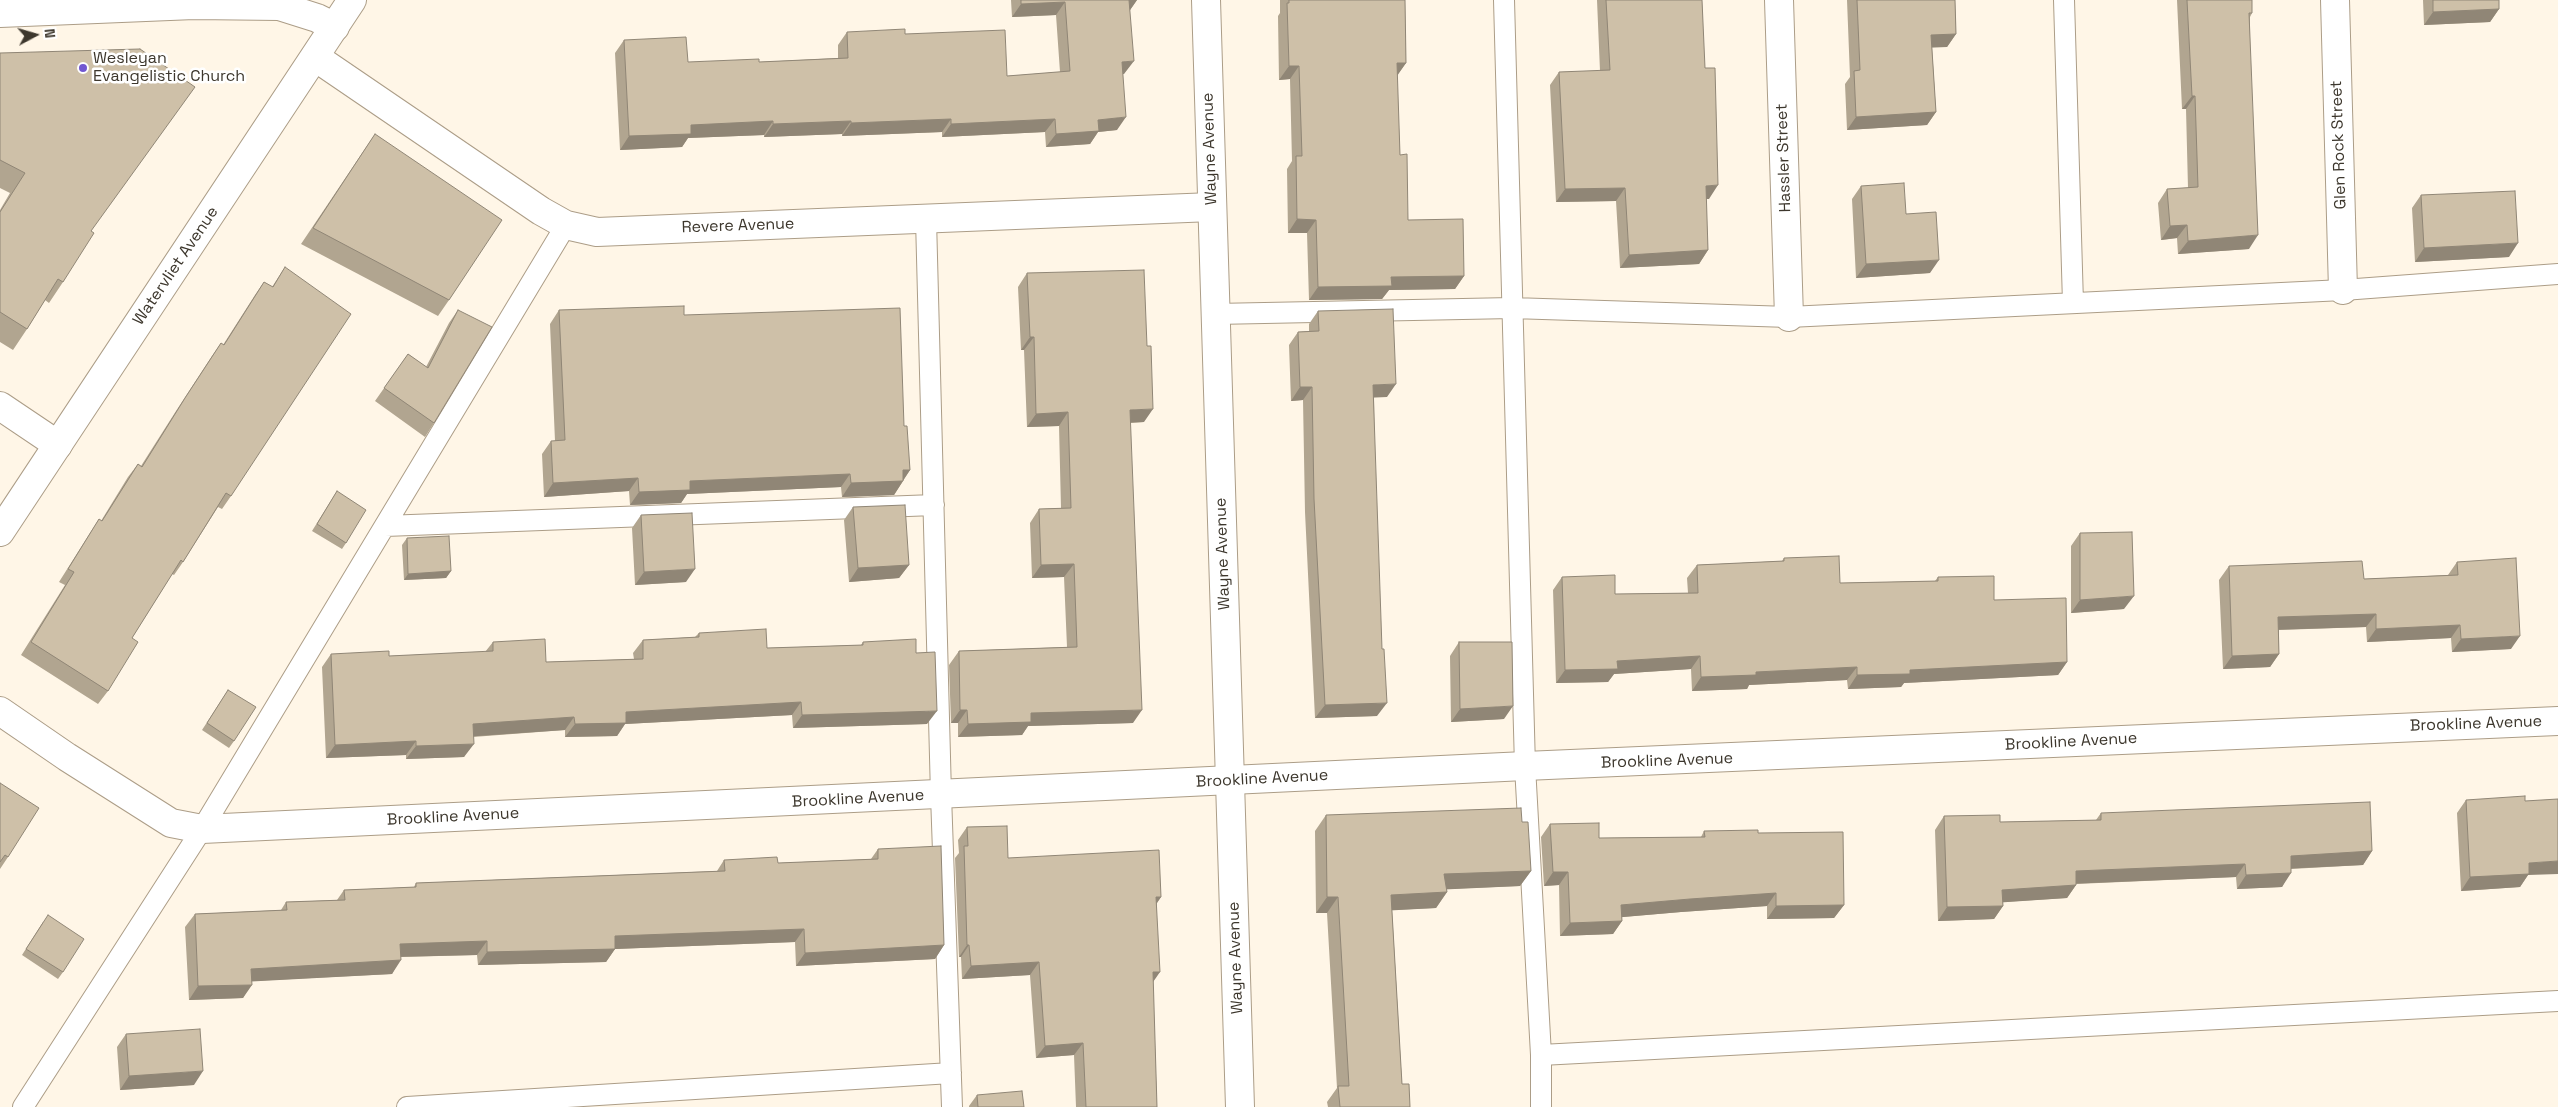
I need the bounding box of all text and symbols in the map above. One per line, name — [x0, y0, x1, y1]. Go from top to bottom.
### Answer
north arrow — [10, 10, 60, 60]
text: N — [40, 28, 59, 39]
place label: Wesleyan Evangelistic Church — [93, 49, 245, 87]
marker: Wesleyan Evangelistic Church — [77, 62, 89, 74]
street label: Glen Rock Street — [2327, 80, 2351, 210]
street label: Wayne Avenue — [1198, 92, 1222, 206]
street label: Hassler Street — [1773, 103, 1795, 213]
street label: Watervliet Avenue — [129, 203, 223, 329]
street label: Revere Avenue — [681, 214, 795, 238]
street label: Wayne Avenue — [1211, 497, 1235, 611]
street label: Brookline Avenue — [2409, 712, 2543, 736]
street label: Brookline Avenue — [2004, 729, 2138, 755]
street label: Brookline Avenue — [1600, 749, 1734, 773]
street label: Brookline Avenue — [1195, 766, 1329, 792]
street label: Brookline Avenue — [791, 786, 925, 812]
street label: Brookline Avenue — [386, 804, 520, 830]
street label: Wayne Avenue — [1224, 901, 1248, 1015]

